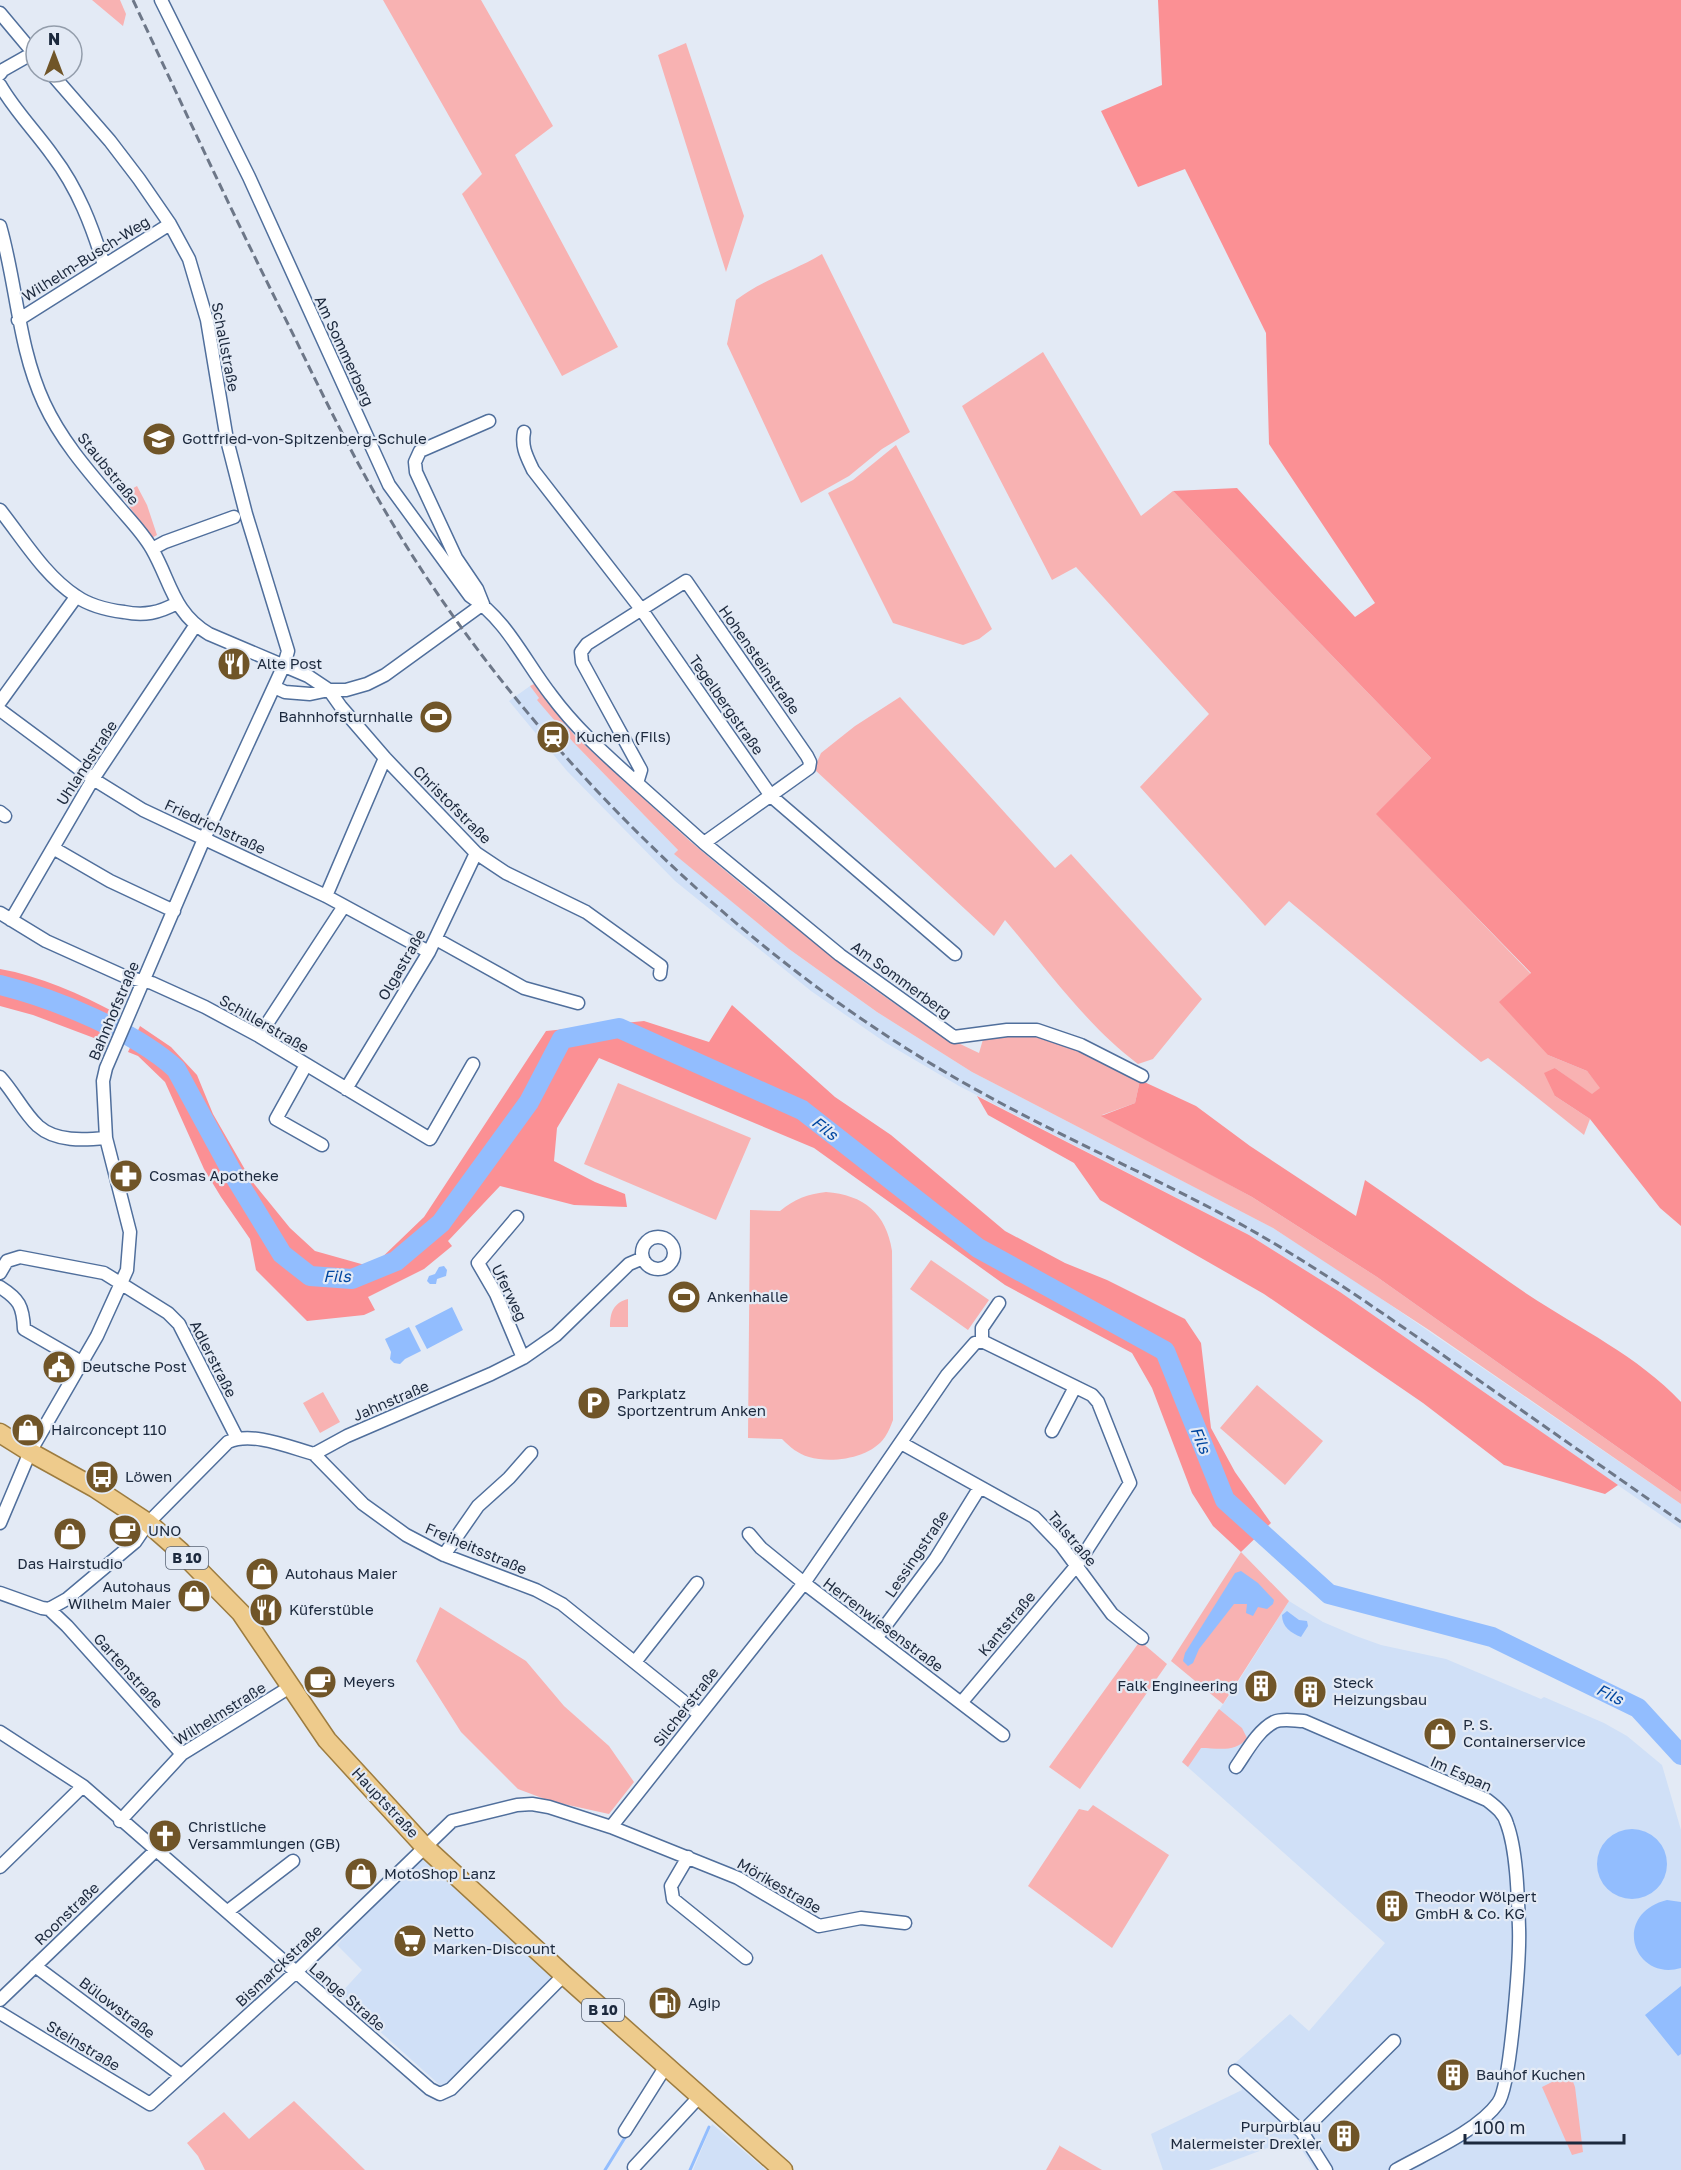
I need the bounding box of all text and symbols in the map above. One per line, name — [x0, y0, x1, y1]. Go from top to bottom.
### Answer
north arrow — [24, 24, 84, 84]
text: N — [48, 29, 60, 49]
street label: Wilhelm-Busch-Weg — [18, 212, 152, 305]
street label: Am Sommerberg — [311, 293, 378, 409]
street label: Schallstraße — [209, 301, 244, 393]
school or university icon: Gottfried-von-Spitzenberg-Schule — [141, 421, 177, 457]
street label: Staubstraße — [74, 429, 144, 508]
place label: Gottfried-von-Spitzenberg-Schule — [182, 429, 427, 447]
street label: Hohensteinstraße — [715, 601, 804, 718]
restaurant icon: Alte Post — [216, 646, 252, 682]
street label: Tegelbergstraße — [686, 651, 768, 758]
place label: Alte Post — [257, 654, 322, 672]
sports icon: Bahnhofsturnhalle — [418, 699, 454, 735]
place label: Bahnhofsturnhalle — [279, 707, 413, 725]
street label: Uhlandstraße — [52, 716, 120, 808]
station icon: Kuchen (Fils) — [535, 719, 571, 755]
place label: Kuchen (Fils) — [576, 727, 671, 745]
street label: Christofstraße — [410, 761, 496, 847]
street label: Friedrichstraße — [162, 795, 269, 858]
street label: Olgastraße — [374, 926, 429, 1003]
street label: Am Sommerberg — [848, 937, 955, 1022]
street label: Bahnhofstraße — [84, 958, 142, 1063]
street label: Schillerstraße — [216, 990, 313, 1056]
water label: Fils — [808, 1112, 843, 1145]
pharmacy icon: Cosmas Apotheke — [108, 1158, 144, 1194]
place label: Cosmas Apotheke — [149, 1166, 279, 1184]
street label: Uferweg — [488, 1261, 531, 1324]
water label: Fils — [323, 1266, 352, 1286]
sports icon: Ankenhalle — [666, 1279, 702, 1315]
place label: Ankenhalle — [707, 1287, 789, 1305]
street label: Adlerstraße — [187, 1317, 241, 1400]
public building icon: Deutsche Post — [41, 1349, 77, 1385]
place label: Deutsche Post — [82, 1357, 187, 1375]
street label: Jahnstraße — [350, 1376, 432, 1424]
place label: Parkplatz Sportzentrum Anken — [617, 1384, 766, 1419]
parking icon: Parkplatz Sportzentrum Anken — [576, 1385, 612, 1421]
shop icon: Hairconcept 110 — [10, 1412, 46, 1448]
place label: Hairconcept 110 — [51, 1420, 167, 1438]
water label: Fils — [1187, 1424, 1216, 1458]
bus stop icon: Löwen — [84, 1459, 120, 1495]
place label: Löwen — [125, 1467, 172, 1485]
street label: Lessingstraße — [880, 1506, 952, 1600]
street label: Talstraße — [1044, 1507, 1101, 1570]
cafe icon: UNO — [107, 1513, 143, 1549]
shop icon: Das Hairstudio — [52, 1516, 88, 1552]
street label: Freiheitsstraße — [423, 1519, 530, 1578]
place label: UNO — [148, 1521, 181, 1539]
road number: B 10 — [166, 1547, 208, 1569]
place label: Das Hairstudio — [17, 1554, 123, 1572]
shop icon: Autohaus Maier — [244, 1556, 280, 1592]
place label: Autohaus Maier — [285, 1564, 397, 1582]
street label: Herrenwiesenstraße — [820, 1573, 947, 1675]
place label: Autohaus Wilhelm Maier — [68, 1577, 171, 1612]
shop icon: Autohaus Wilhelm Maier — [176, 1578, 212, 1614]
street label: Kantstraße — [974, 1587, 1039, 1660]
restaurant icon: Küferstüble — [248, 1592, 284, 1628]
place label: Küferstüble — [289, 1600, 374, 1618]
street label: Gartenstraße — [90, 1629, 167, 1712]
street label: Silcherstraße — [649, 1663, 722, 1750]
cafe icon: Meyers — [302, 1664, 338, 1700]
building icon: Falk Engineering — [1243, 1668, 1279, 1704]
place label: Meyers — [343, 1672, 395, 1690]
place label: Steck Heizungsbau — [1333, 1673, 1427, 1708]
building icon: Steck Heizungsbau — [1292, 1674, 1328, 1710]
place label: Falk Engineering — [1117, 1676, 1238, 1694]
street label: Wilhelmstraße — [170, 1678, 269, 1749]
water label: Fils — [1593, 1679, 1628, 1710]
place label: P. S. Containerservice — [1463, 1715, 1586, 1750]
shop icon: P. S. Containerservice — [1422, 1716, 1458, 1752]
street label: Im Espan — [1428, 1751, 1495, 1795]
street label: Hauptstraße — [349, 1763, 423, 1841]
place label: Christliche Versammlungen (GB) — [188, 1817, 341, 1852]
church icon: Christliche Versammlungen (GB) — [147, 1818, 183, 1854]
street label: Mörikestraße — [734, 1854, 825, 1917]
shop icon: MotoShop Lanz — [343, 1856, 379, 1892]
place label: MotoShop Lanz — [384, 1864, 496, 1882]
street label: Roonstraße — [30, 1878, 103, 1949]
place label: Theodor Wölpert GmbH & Co. KG — [1415, 1887, 1537, 1922]
building icon: Theodor Wölpert GmbH & Co. KG — [1374, 1888, 1410, 1924]
street label: Bismarckstraße — [231, 1920, 325, 2010]
place label: Netto Marken-Discount — [433, 1922, 556, 1957]
supermarket icon: Netto Marken-Discount — [392, 1923, 428, 1959]
street label: Lange Straße — [306, 1958, 390, 2034]
street label: Bülowstraße — [76, 1973, 159, 2042]
fuel station icon: Agip — [647, 1985, 683, 2021]
place label: Agip — [688, 1993, 720, 2011]
road number: B 10 — [582, 1999, 624, 2021]
street label: Steinstraße — [43, 2016, 124, 2074]
building icon: Bauhof Kuchen — [1435, 2057, 1471, 2093]
place label: Bauhof Kuchen — [1476, 2065, 1585, 2083]
scale bar — [1465, 2107, 1624, 2145]
text: 100 m — [1474, 2116, 1525, 2138]
place label: Purpurblau Malermeister Drexler — [1170, 2117, 1321, 2152]
building icon: Purpurblau Malermeister Drexler — [1326, 2118, 1362, 2154]

